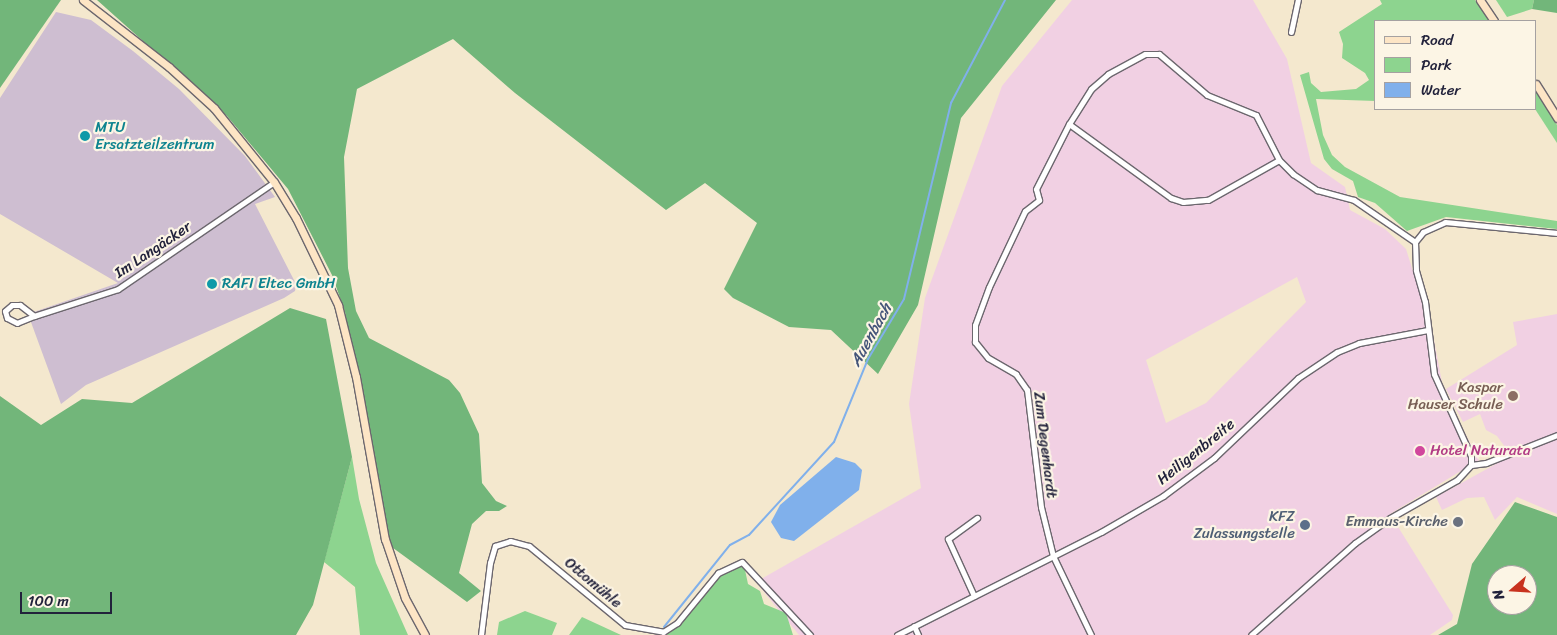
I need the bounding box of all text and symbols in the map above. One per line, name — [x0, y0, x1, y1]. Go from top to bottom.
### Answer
legend — [1374, 20, 1537, 110]
text: Road — [1421, 27, 1453, 53]
text: Park — [1421, 52, 1452, 78]
text: Water — [1421, 77, 1461, 103]
place label: MTU Ersatzteilzentrum — [95, 118, 214, 153]
marker: MTU Ersatzteilzentrum — [79, 130, 91, 142]
street label: Im Langäcker — [111, 218, 195, 282]
place label: RAFI Eltec GmbH — [222, 275, 335, 293]
marker: RAFI Eltec GmbH — [206, 278, 218, 290]
water label: Auenbach — [846, 300, 896, 370]
place label: Kaspar Hauser Schule — [1408, 378, 1503, 413]
marker: Kaspar Hauser Schule — [1507, 390, 1519, 402]
street label: Zum Degenhardt — [1030, 391, 1060, 499]
street label: Heiligenbreite — [1154, 415, 1238, 489]
place label: Hotel Naturata — [1430, 442, 1530, 460]
marker: Hotel Naturata — [1414, 445, 1426, 457]
place label: KFZ Zulassungstelle — [1194, 507, 1295, 542]
place label: Emmaus-Kirche — [1345, 513, 1448, 531]
marker: Emmaus-Kirche — [1452, 516, 1464, 528]
marker: KFZ Zulassungstelle — [1299, 519, 1311, 531]
street label: Ottomühle — [561, 554, 625, 612]
north arrow — [1487, 565, 1537, 615]
scale bar — [22, 582, 115, 614]
text: N — [1485, 586, 1512, 603]
text: 100 m — [28, 588, 69, 614]

